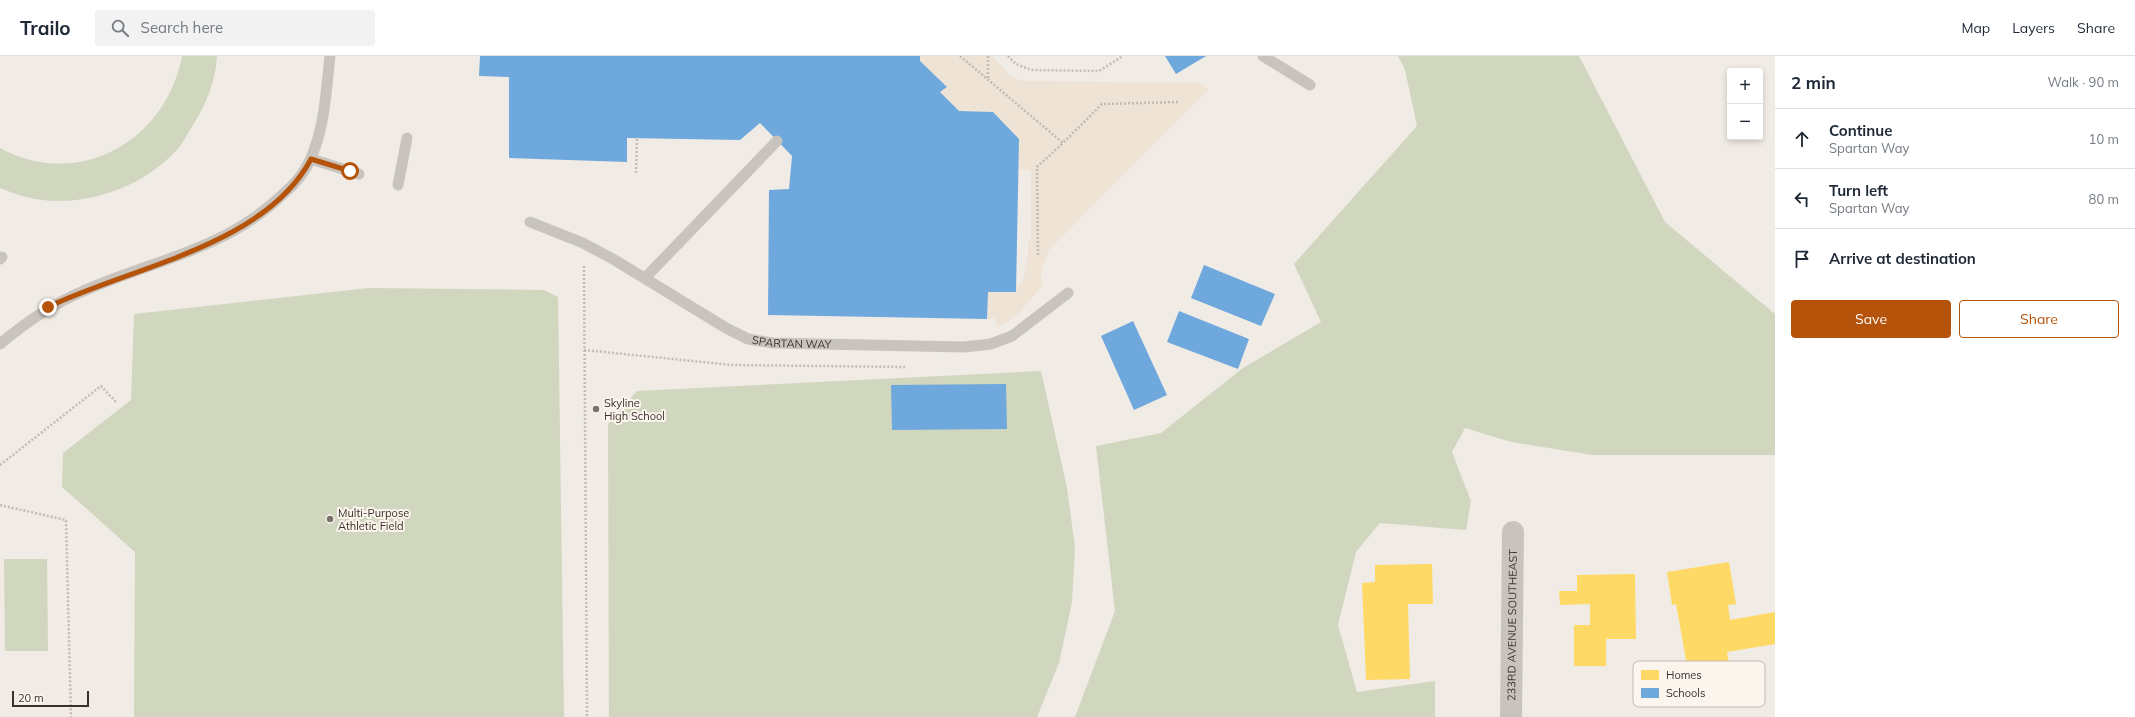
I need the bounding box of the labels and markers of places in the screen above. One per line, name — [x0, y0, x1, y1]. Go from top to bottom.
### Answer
place label: Skyline High School — [604, 396, 665, 423]
marker: Skyline High School — [591, 404, 601, 414]
place label: Multi-Purpose Athletic Field — [338, 506, 409, 533]
marker: Multi-Purpose Athletic Field — [325, 514, 335, 524]

